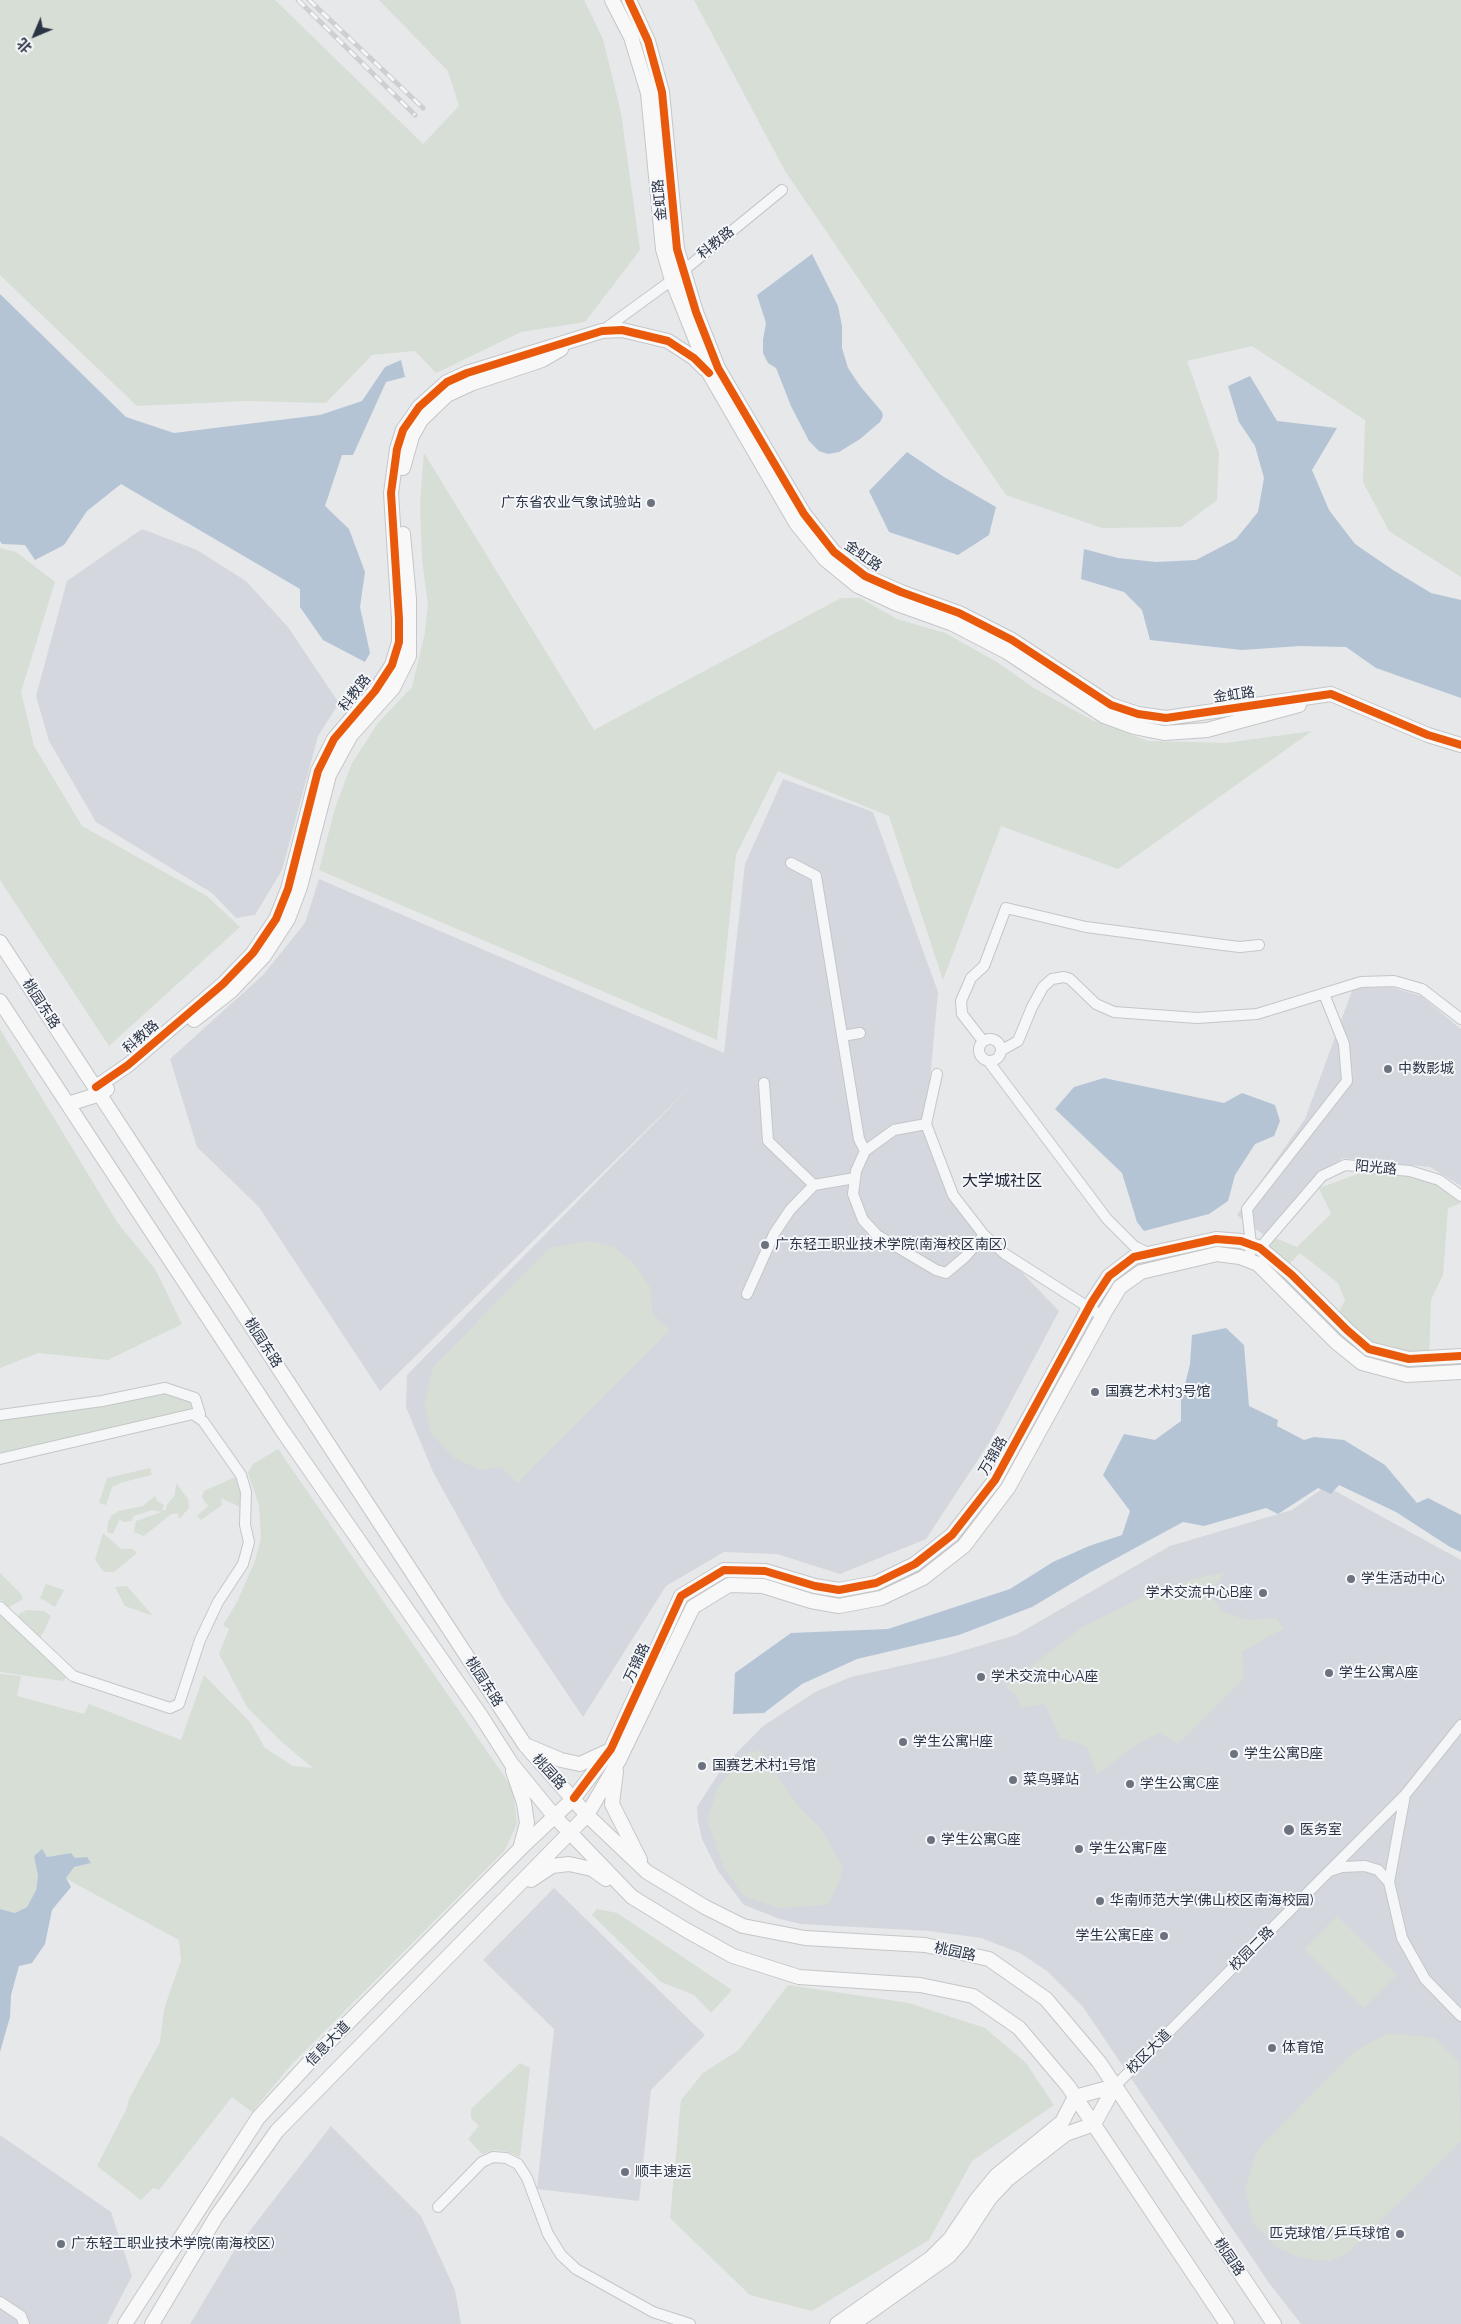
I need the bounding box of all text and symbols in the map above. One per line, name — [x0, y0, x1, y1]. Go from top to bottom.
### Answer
north arrow — [10, 10, 60, 60]
text: 北 — [14, 35, 35, 56]
street label: 金虹路 — [650, 178, 670, 222]
street label: 科教路 — [694, 223, 738, 263]
place label: 广东省农业气象试验站 — [501, 495, 641, 511]
marker: 广东省农业气象试验站 — [645, 497, 657, 509]
street label: 金虹路 — [841, 537, 885, 575]
street label: 科教路 — [335, 671, 375, 715]
street label: 金虹路 — [1212, 684, 1256, 706]
street label: 桃园东路 — [19, 976, 63, 1032]
street label: 科教路 — [120, 1017, 162, 1057]
place label: 中数影城 — [1398, 1061, 1454, 1077]
marker: 中数影城 — [1382, 1063, 1394, 1075]
street label: 阳光路 — [1354, 1158, 1398, 1178]
district label: 大学城社区 — [962, 1171, 1042, 1191]
place label: 广东轻工职业技术学院(南海校区南区) — [775, 1237, 1007, 1253]
marker: 广东轻工职业技术学院(南海校区南区) — [759, 1239, 771, 1251]
street label: 桃园东路 — [241, 1315, 285, 1371]
place label: 国赛艺术村3号馆 — [1105, 1384, 1210, 1400]
marker: 国赛艺术村3号馆 — [1089, 1386, 1101, 1398]
street label: 万锦路 — [975, 1434, 1011, 1478]
place label: 学生活动中心 — [1361, 1571, 1445, 1587]
marker: 学生活动中心 — [1345, 1573, 1357, 1585]
place label: 学术交流中心B座 — [1146, 1585, 1253, 1601]
marker: 学术交流中心B座 — [1257, 1587, 1269, 1599]
street label: 万锦路 — [621, 1640, 653, 1686]
street label: 桃园东路 — [462, 1654, 506, 1710]
place label: 学生公寓A座 — [1339, 1665, 1418, 1681]
marker: 学生公寓A座 — [1323, 1667, 1335, 1679]
place label: 学术交流中心A座 — [991, 1669, 1098, 1685]
marker: 学术交流中心A座 — [975, 1671, 987, 1683]
place label: 学生公寓H座 — [913, 1734, 993, 1750]
marker: 学生公寓H座 — [897, 1736, 909, 1748]
place label: 学生公寓B座 — [1244, 1746, 1323, 1762]
marker: 学生公寓B座 — [1228, 1748, 1240, 1760]
street label: 桃园路 — [529, 1751, 569, 1793]
place label: 国赛艺术村1号馆 — [712, 1758, 816, 1774]
marker: 国赛艺术村1号馆 — [696, 1760, 708, 1772]
place label: 菜鸟驿站 — [1023, 1772, 1079, 1788]
marker: 菜鸟驿站 — [1007, 1774, 1019, 1786]
place label: 学生公寓C座 — [1140, 1776, 1220, 1792]
marker: 学生公寓C座 — [1124, 1778, 1136, 1790]
place label: 医务室 — [1300, 1822, 1342, 1838]
marker: 医务室 — [1282, 1823, 1296, 1837]
place label: 学生公寓G座 — [941, 1832, 1021, 1848]
marker: 学生公寓G座 — [925, 1834, 937, 1846]
place label: 学生公寓F座 — [1089, 1841, 1167, 1857]
marker: 学生公寓F座 — [1073, 1843, 1085, 1855]
place label: 华南师范大学(佛山校区南海校园) — [1110, 1893, 1314, 1909]
marker: 华南师范大学(佛山校区南海校园) — [1094, 1895, 1106, 1907]
street label: 校园二路 — [1226, 1923, 1278, 1975]
place label: 学生公寓E座 — [1075, 1928, 1154, 1944]
marker: 学生公寓E座 — [1158, 1930, 1170, 1942]
street label: 桃园路 — [933, 1939, 977, 1965]
street label: 信息大道 — [303, 2018, 353, 2070]
street label: 校区大道 — [1123, 2026, 1175, 2078]
place label: 体育馆 — [1282, 2040, 1324, 2056]
marker: 体育馆 — [1266, 2042, 1278, 2054]
place label: 顺丰速运 — [635, 2164, 691, 2180]
marker: 顺丰速运 — [619, 2166, 631, 2178]
place label: 匹克球馆/乒乓球馆 — [1270, 2226, 1390, 2242]
marker: 匹克球馆/乒乓球馆 — [1394, 2228, 1406, 2240]
street label: 桃园路 — [1210, 2235, 1248, 2279]
place label: 广东轻工职业技术学院(南海校区) — [71, 2236, 275, 2252]
marker: 广东轻工职业技术学院(南海校区) — [55, 2238, 67, 2250]

